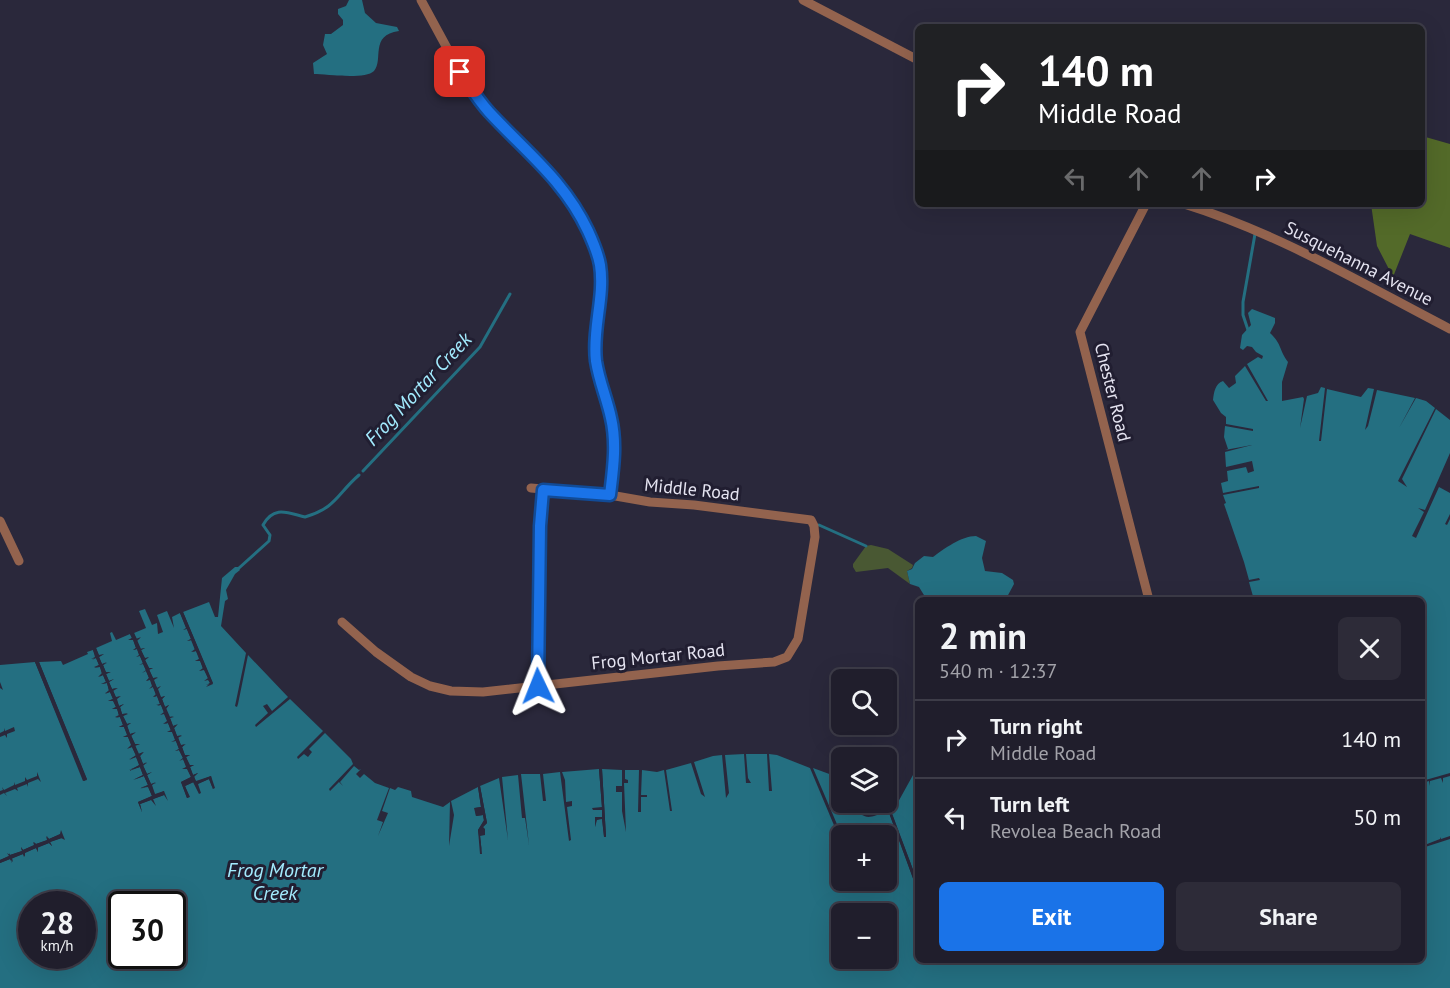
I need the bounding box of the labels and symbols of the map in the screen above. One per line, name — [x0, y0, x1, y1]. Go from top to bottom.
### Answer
pin — [434, 46, 485, 97]
street label: Susquehanna Avenue — [1281, 216, 1437, 310]
water label: Frog Mortar Creek — [359, 326, 478, 451]
street label: Chester Road — [1090, 340, 1136, 444]
street label: Middle Road — [643, 473, 741, 505]
street label: Frog Mortar Road — [590, 638, 726, 674]
position arrow — [506, 654, 570, 718]
water label: Frog Mortar Creek — [227, 857, 324, 906]
speed limit sign: 30 — [108, 891, 186, 969]

